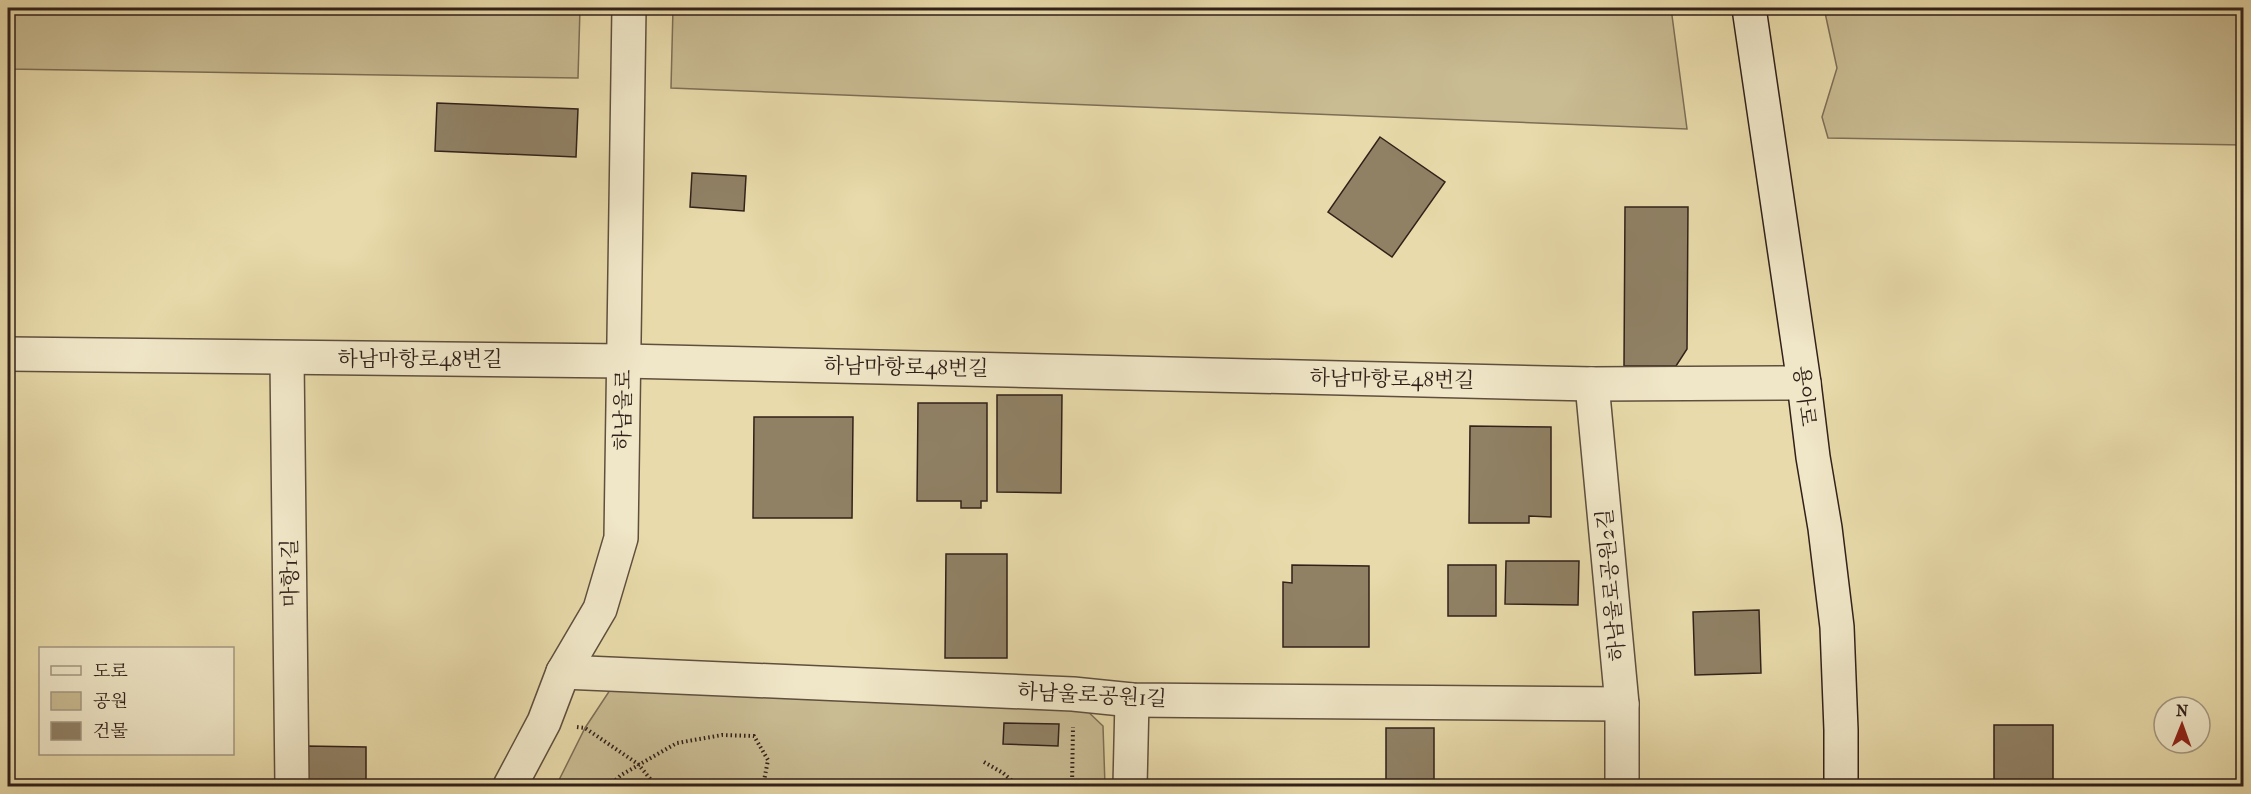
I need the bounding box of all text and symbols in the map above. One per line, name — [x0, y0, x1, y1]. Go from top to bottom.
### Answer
street label: 하남마항로48번길 — [338, 347, 502, 371]
street label: 하남마항로48번길 — [823, 354, 989, 380]
street label: 용아로 — [1789, 364, 1821, 428]
street label: 하남마항로48번길 — [1309, 366, 1475, 392]
street label: 하남울로 — [610, 369, 636, 451]
street label: 하남울로공원2길 — [1592, 508, 1630, 662]
street label: 마항1길 — [277, 539, 303, 607]
legend — [39, 647, 234, 755]
text: 도로 — [93, 661, 128, 682]
street label: 하남울로공원1길 — [1017, 679, 1167, 711]
text: 공원 — [93, 691, 128, 712]
north arrow — [2152, 695, 2212, 755]
text: N — [2176, 701, 2189, 720]
text: 건물 — [93, 721, 128, 742]

